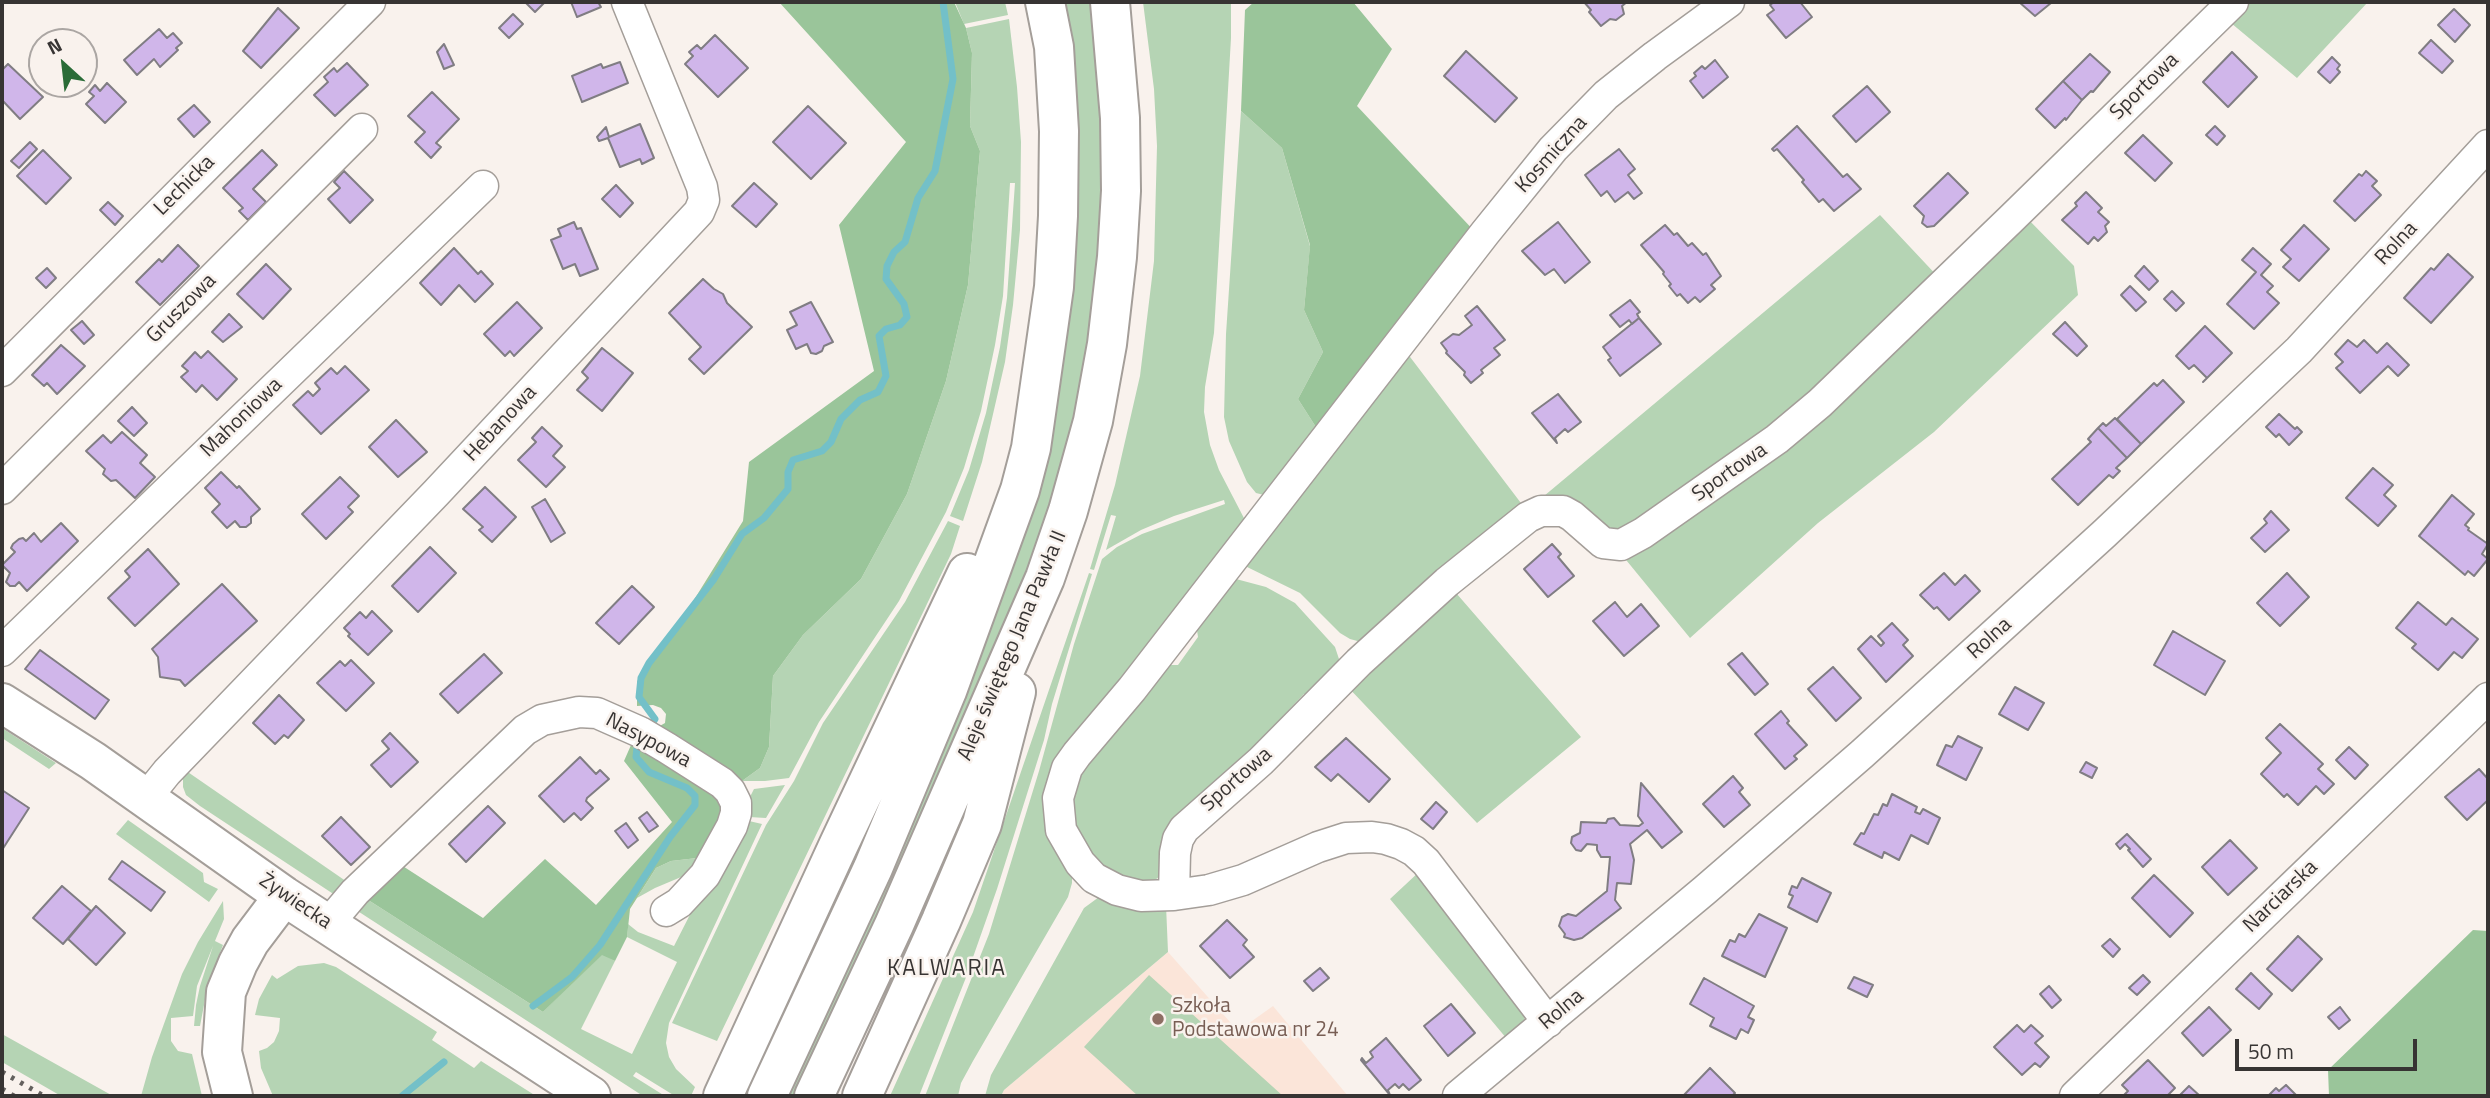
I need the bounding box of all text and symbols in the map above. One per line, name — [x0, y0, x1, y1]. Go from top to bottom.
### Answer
north arrow — [28, 28, 98, 98]
text: N — [42, 30, 67, 62]
street label: Sportowa — [2105, 48, 2185, 126]
street label: Kosmiczna — [1511, 111, 1593, 199]
street label: Lechicka — [149, 150, 221, 222]
street label: Rolna — [2371, 217, 2423, 271]
street label: Gruszowa — [142, 269, 222, 349]
street label: Mahoniowa — [196, 373, 288, 463]
street label: Hebanowa — [459, 381, 543, 467]
street label: Sportowa — [1688, 438, 1772, 508]
street label: Aleje świętego Jana Pawła II — [953, 527, 1073, 765]
street label: Rolna — [1963, 613, 2017, 665]
street label: Nasypowa — [601, 708, 695, 774]
street label: Sportowa — [1196, 742, 1278, 818]
street label: Narciarska — [2239, 855, 2323, 939]
street label: Żywiecka — [254, 869, 336, 935]
district label: KALWARIA — [888, 955, 1006, 983]
street label: Rolna — [1535, 984, 1589, 1036]
place label: Szkoła Podstawowa nr 24 — [1172, 994, 1339, 1044]
marker: Szkoła Podstawowa nr 24 — [1150, 1011, 1166, 1027]
scale bar — [2238, 1024, 2420, 1068]
text: 50 m — [2248, 1035, 2294, 1067]

